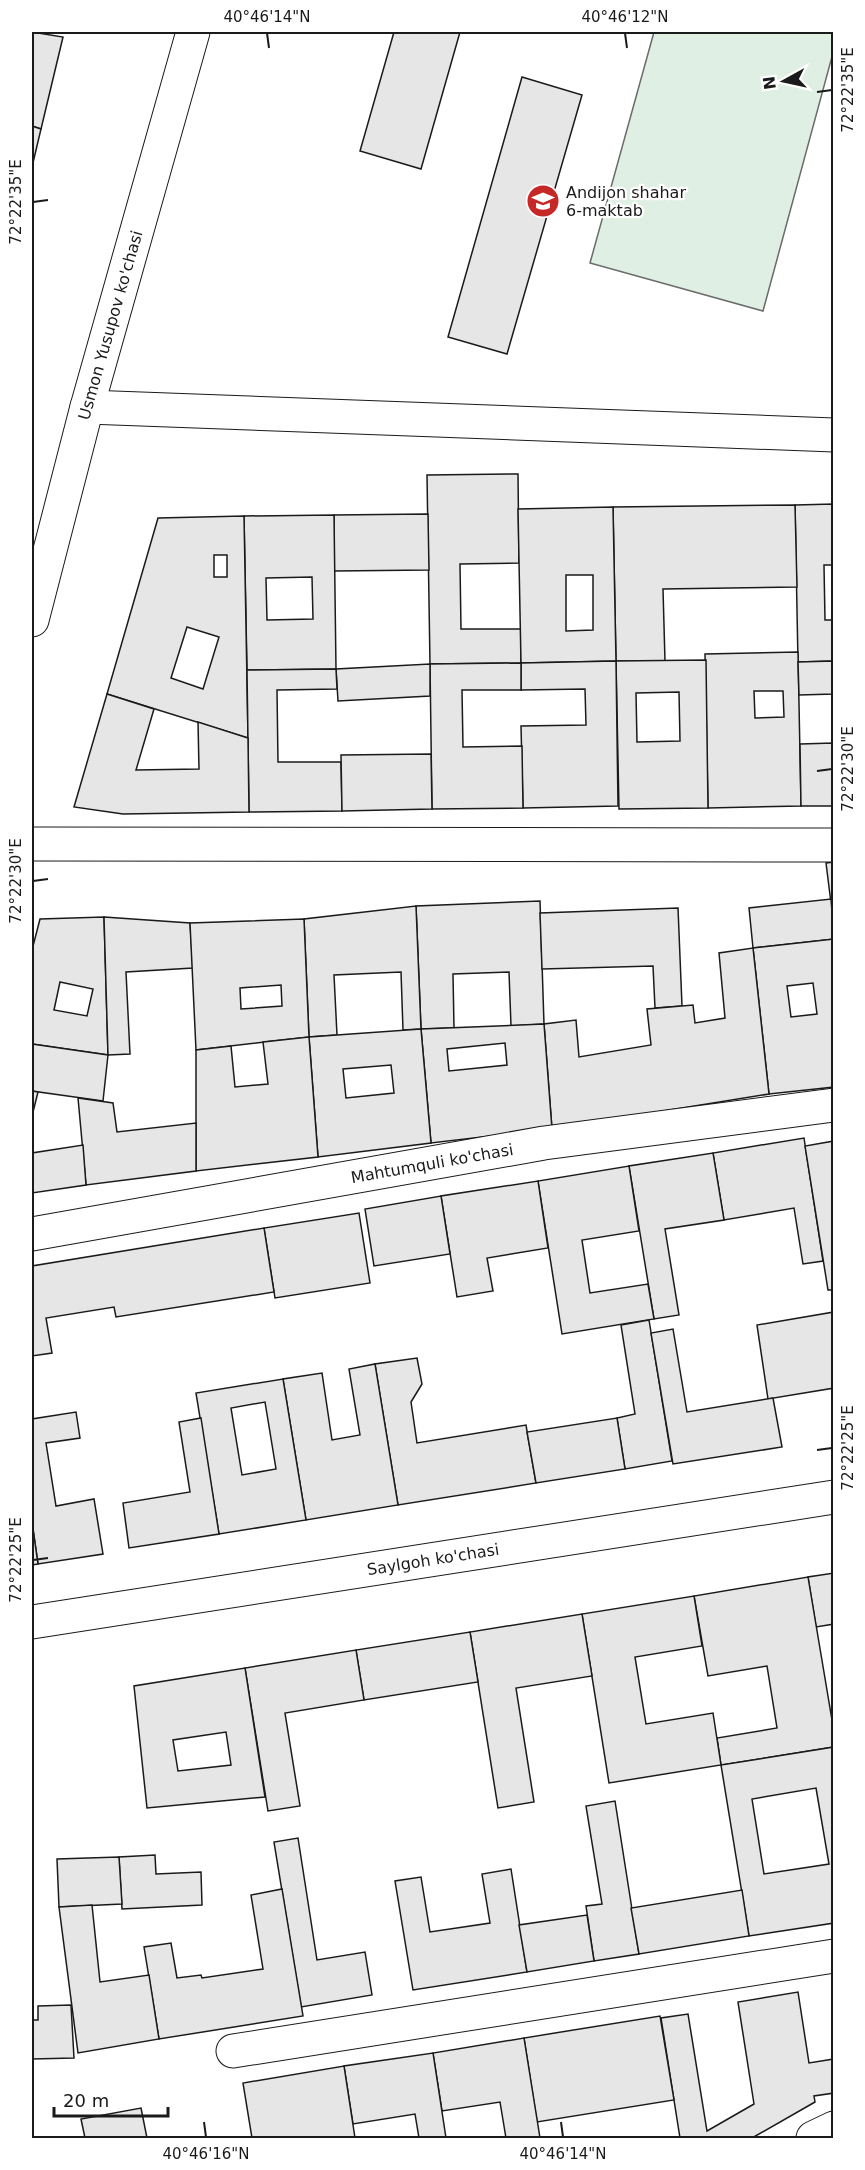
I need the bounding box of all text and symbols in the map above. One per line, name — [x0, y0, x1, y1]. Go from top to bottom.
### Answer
text: 40°46'14"N — [223, 8, 311, 26]
text: 40°46'12"N — [581, 8, 669, 26]
text: 72°22'35"E — [839, 47, 857, 133]
north arrow — [754, 51, 814, 111]
text: N — [759, 75, 780, 91]
text: 72°22'35"E — [7, 159, 25, 245]
school or university icon: Andijon shahar 6-maktab — [525, 183, 561, 219]
place label: Andijon shahar 6-maktab — [566, 183, 686, 220]
street label: Usmon Yusupov ko'chasi — [74, 228, 147, 422]
text: 72°22'30"E — [839, 726, 857, 812]
text: 72°22'30"E — [7, 838, 25, 924]
street label: Mahtumquli ko'chasi — [349, 1140, 515, 1187]
text: 72°22'25"E — [839, 1405, 857, 1491]
text: 72°22'25"E — [7, 1517, 25, 1603]
street label: Saylgoh ko'chasi — [366, 1540, 500, 1579]
scale bar — [54, 2080, 168, 2118]
text: 20 m — [63, 2090, 109, 2111]
text: 40°46'16"N — [162, 2145, 250, 2163]
text: 40°46'14"N — [519, 2145, 607, 2163]

